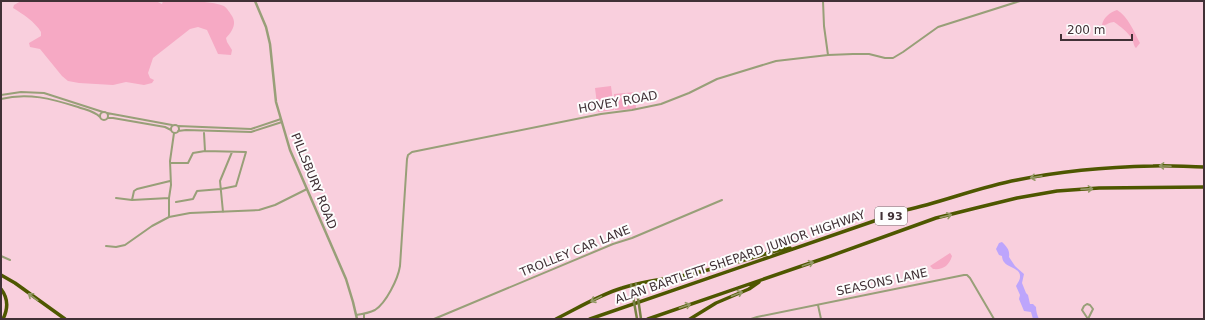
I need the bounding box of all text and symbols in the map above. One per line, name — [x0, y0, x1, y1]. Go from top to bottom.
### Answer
scale bar — [1061, 16, 1132, 42]
text: 200 m — [1067, 23, 1105, 37]
street label: HOVEY ROAD — [577, 88, 659, 116]
street label: PILLSBURY ROAD — [288, 131, 340, 231]
one-way arrow — [1159, 163, 1172, 170]
one-way arrow — [1030, 173, 1043, 181]
one-way arrow — [1080, 185, 1093, 192]
street label: ALAN BARTLETT SHEPARD JUNIOR HIGHWAY — [613, 207, 867, 306]
road number: I 93 — [875, 207, 907, 225]
one-way arrow — [939, 212, 952, 219]
street label: TROLLEY CAR LANE — [517, 222, 632, 280]
one-way arrow — [802, 260, 815, 267]
street label: SEASONS LANE — [835, 266, 929, 298]
one-way arrow — [730, 290, 742, 298]
one-way arrow — [28, 292, 39, 301]
one-way arrow — [590, 296, 602, 303]
one-way arrow — [679, 302, 691, 310]

